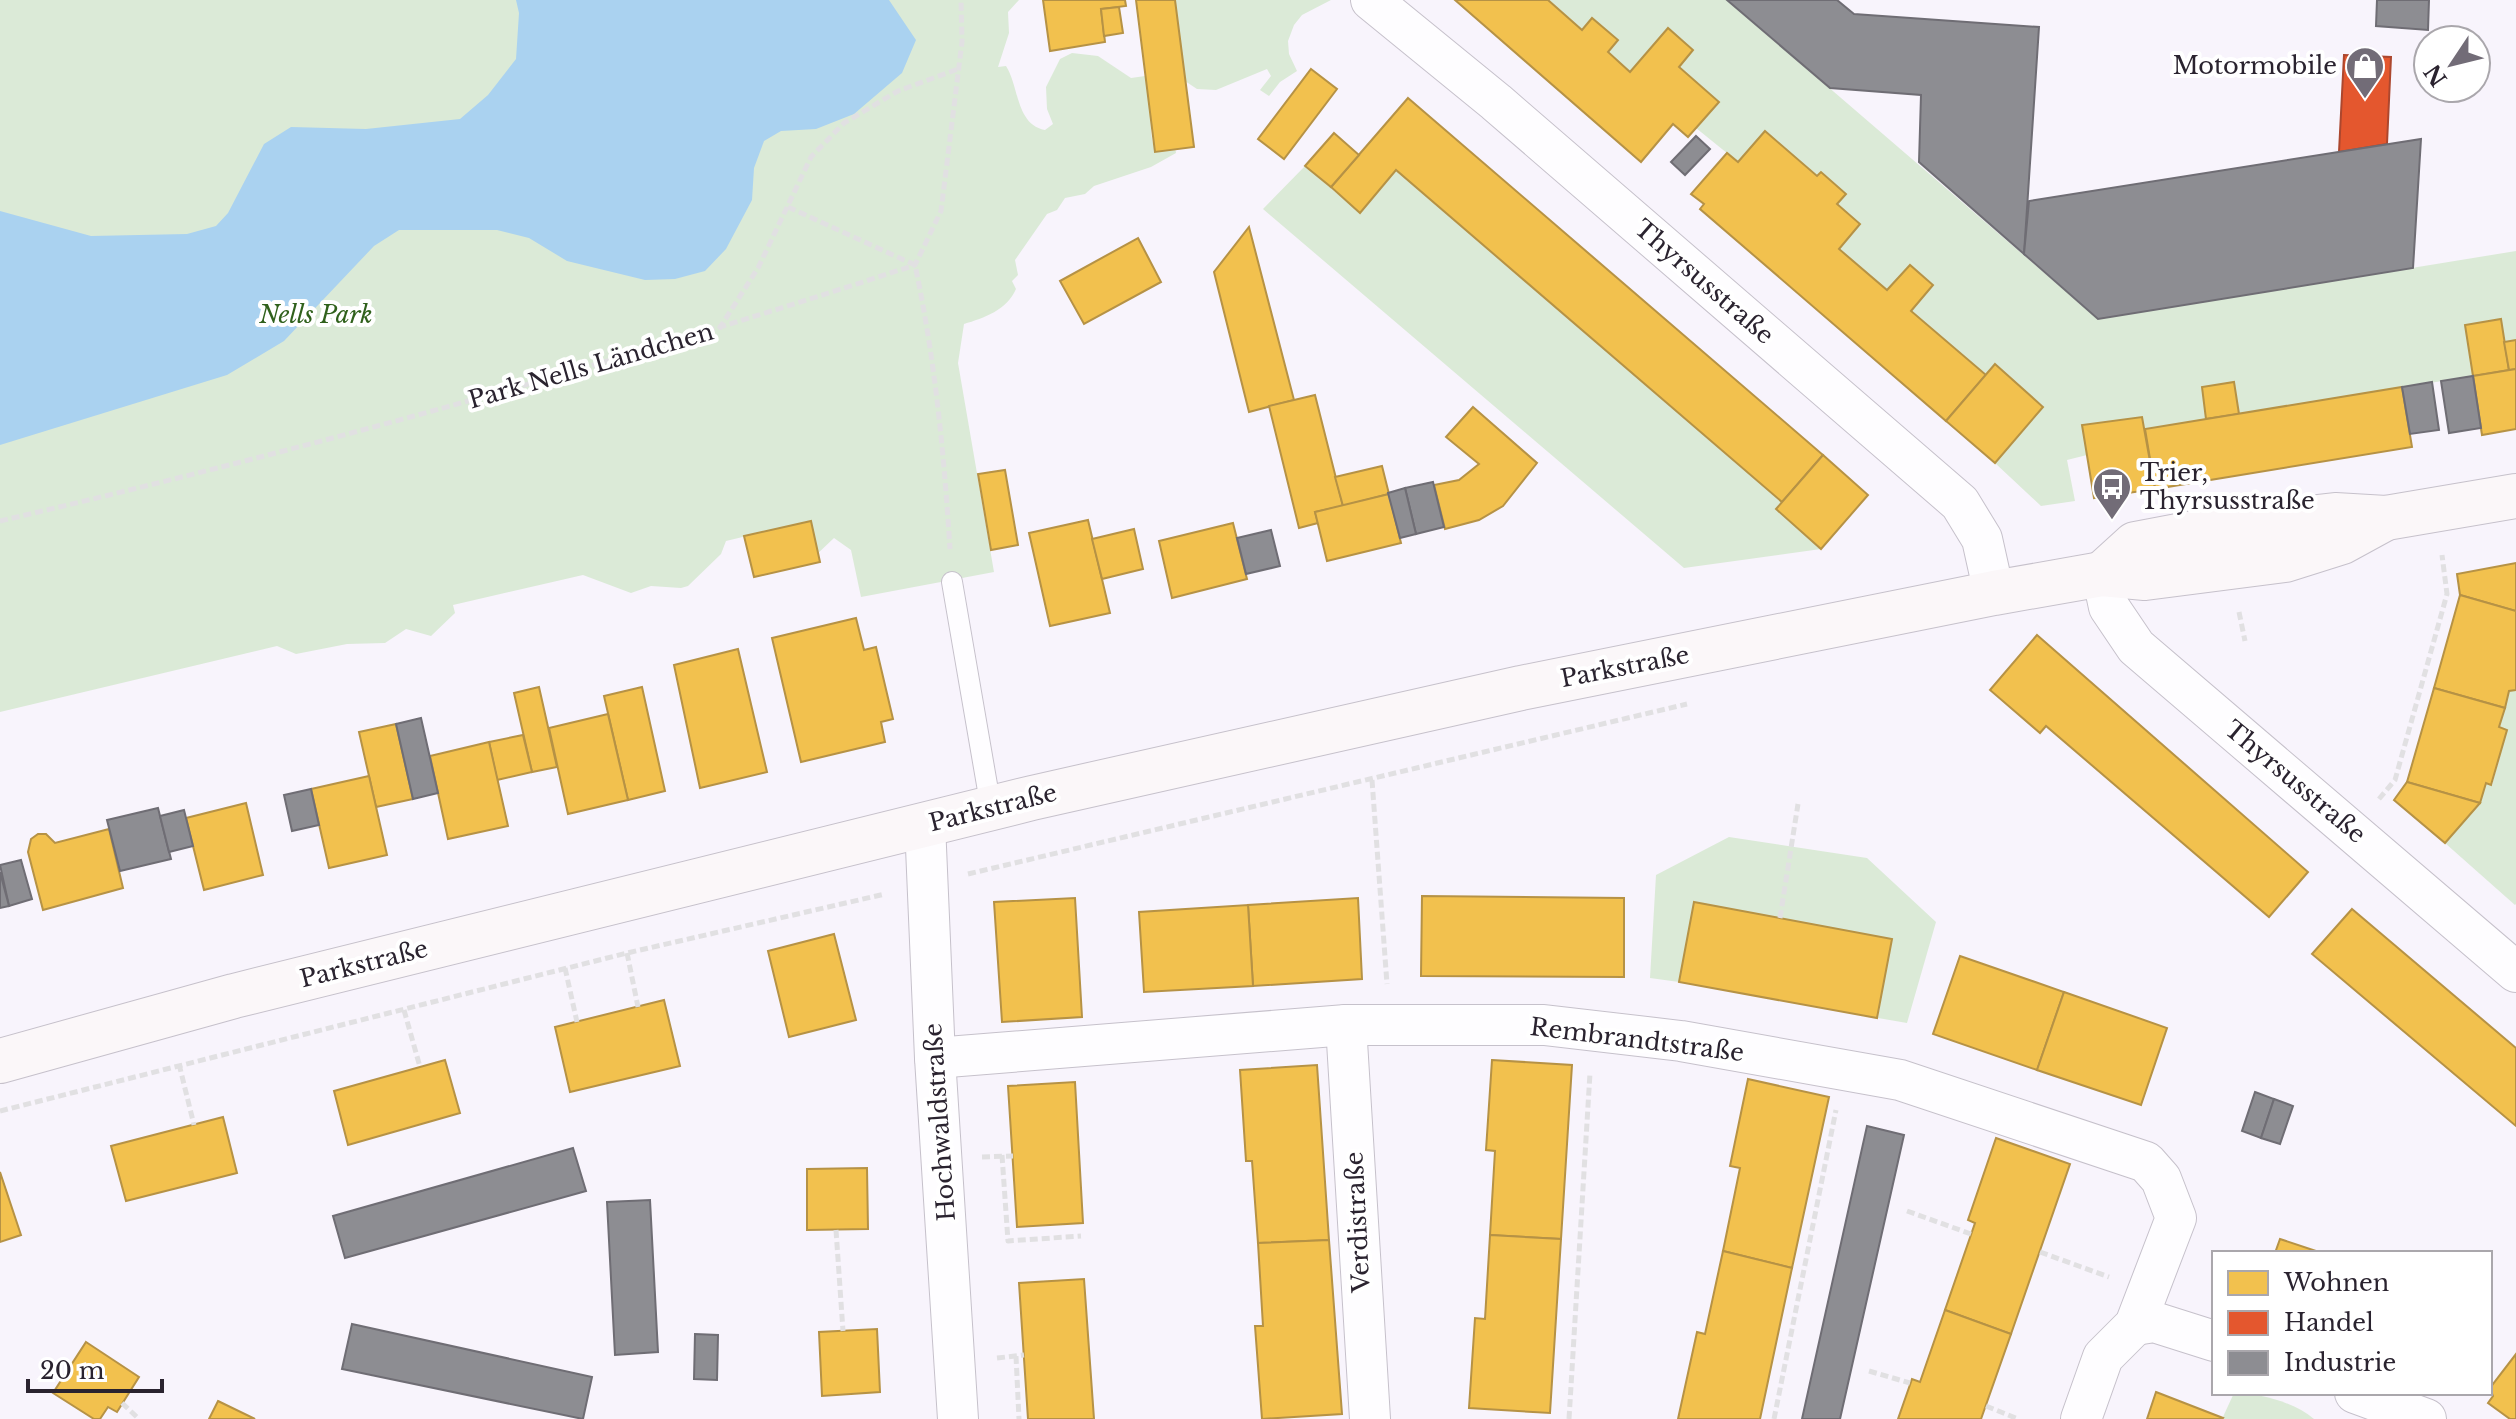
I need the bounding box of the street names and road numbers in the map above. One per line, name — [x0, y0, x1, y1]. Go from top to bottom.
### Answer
street label: Thyrsusstraße — [1629, 213, 1780, 350]
street label: Park Nells Ländchen — [465, 317, 717, 414]
street label: Parkstraße — [1558, 640, 1692, 693]
street label: Thyrsusstraße — [2219, 714, 2372, 849]
street label: Parkstraße — [926, 778, 1060, 837]
street label: Parkstraße — [297, 934, 431, 993]
street label: Rembrandtstraße — [1528, 1012, 1746, 1067]
street label: Hochwaldstraße — [918, 1022, 961, 1222]
street label: Verdistraße — [1339, 1151, 1376, 1294]

